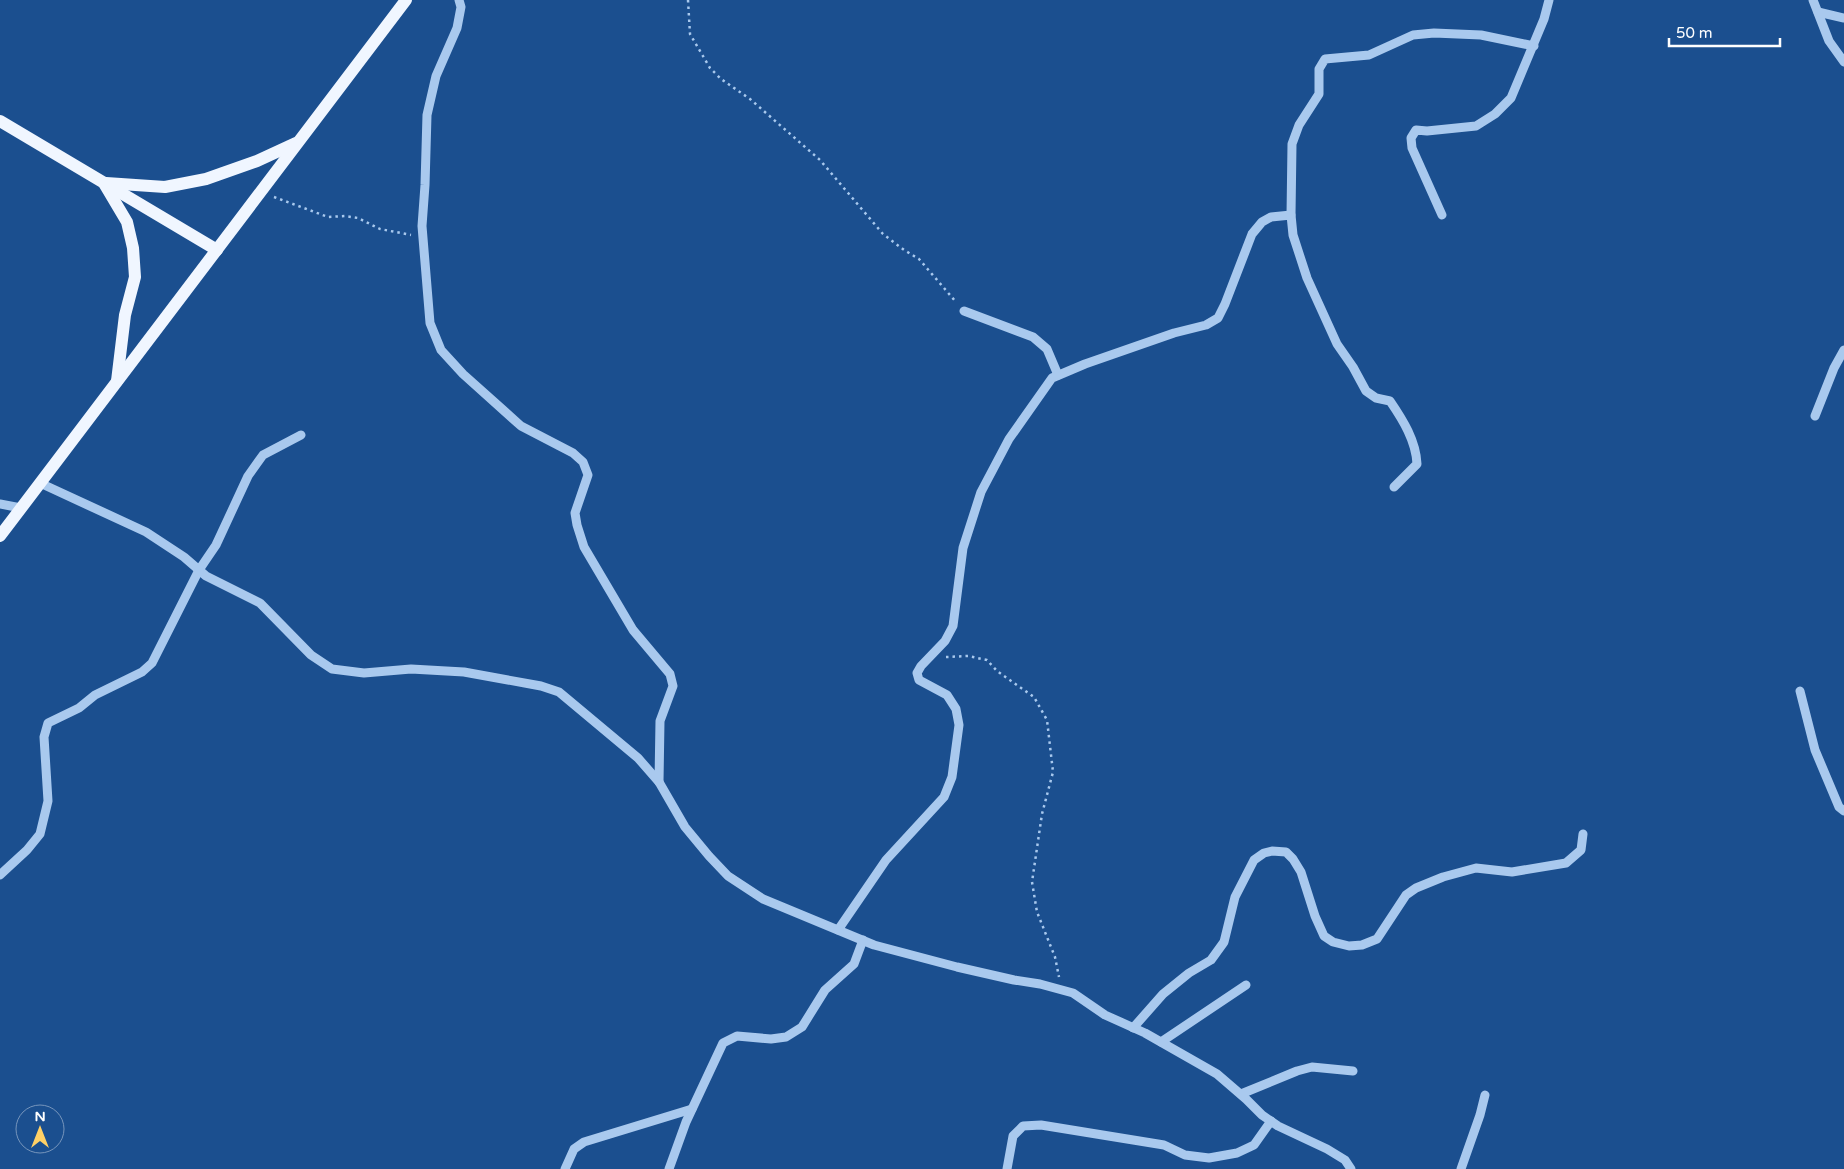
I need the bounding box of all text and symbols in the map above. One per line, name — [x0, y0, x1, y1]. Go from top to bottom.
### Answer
scale bar — [1669, 15, 1780, 47]
text: 50 m — [1676, 24, 1713, 42]
north arrow — [15, 1104, 65, 1154]
text: N — [34, 1108, 46, 1125]

